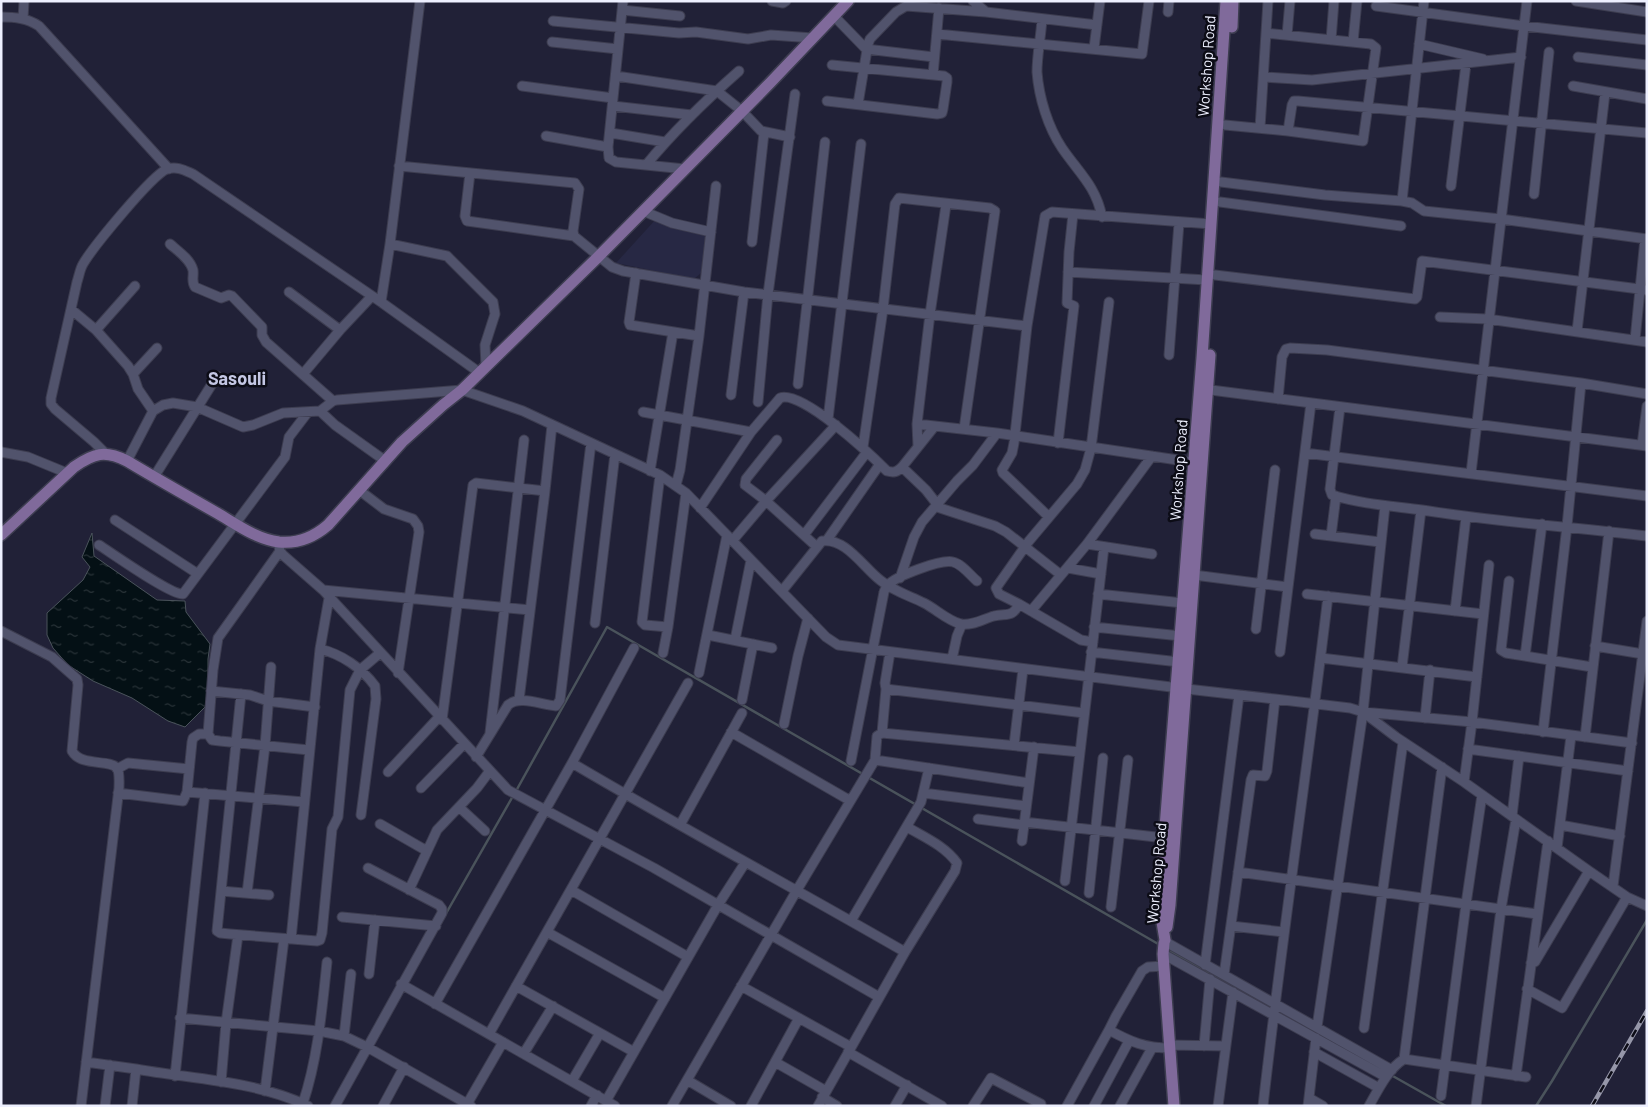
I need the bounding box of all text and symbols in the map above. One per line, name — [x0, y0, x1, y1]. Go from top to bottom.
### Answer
street label: Workshop Road — [1193, 15, 1219, 117]
district label: Sasouli — [208, 367, 266, 389]
street label: Workshop Road — [1165, 419, 1191, 521]
street label: Workshop Road — [1143, 822, 1169, 924]

